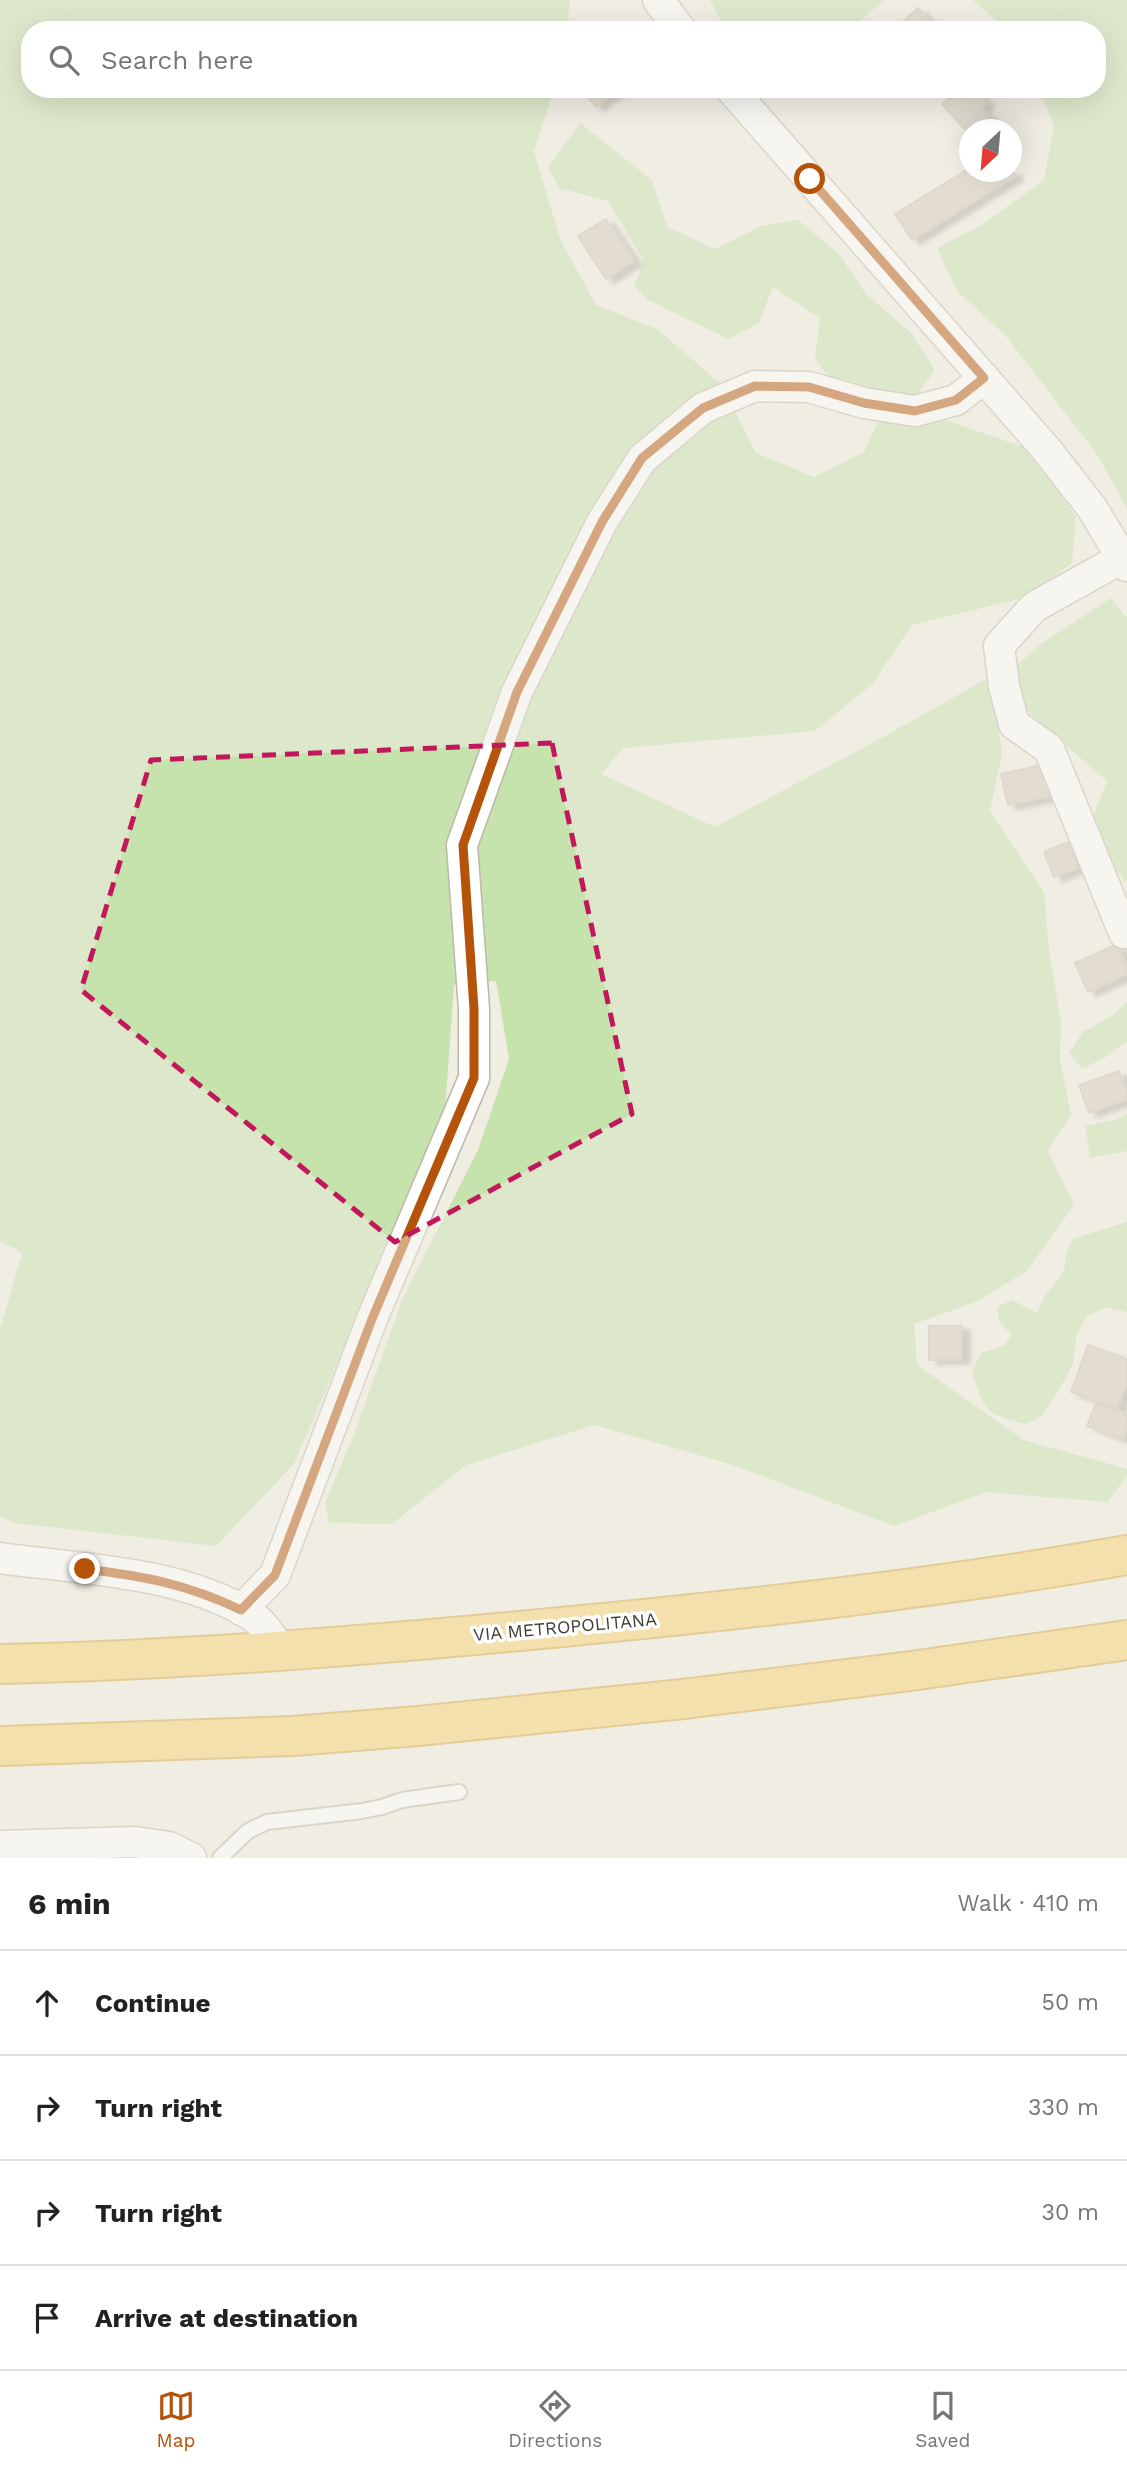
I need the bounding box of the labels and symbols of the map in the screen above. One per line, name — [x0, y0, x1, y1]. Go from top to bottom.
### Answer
north arrow — [959, 119, 1022, 182]
route start — [794, 163, 825, 194]
route end — [69, 1553, 100, 1584]
street label: VIA METROPOLITANA — [472, 1608, 658, 1645]

